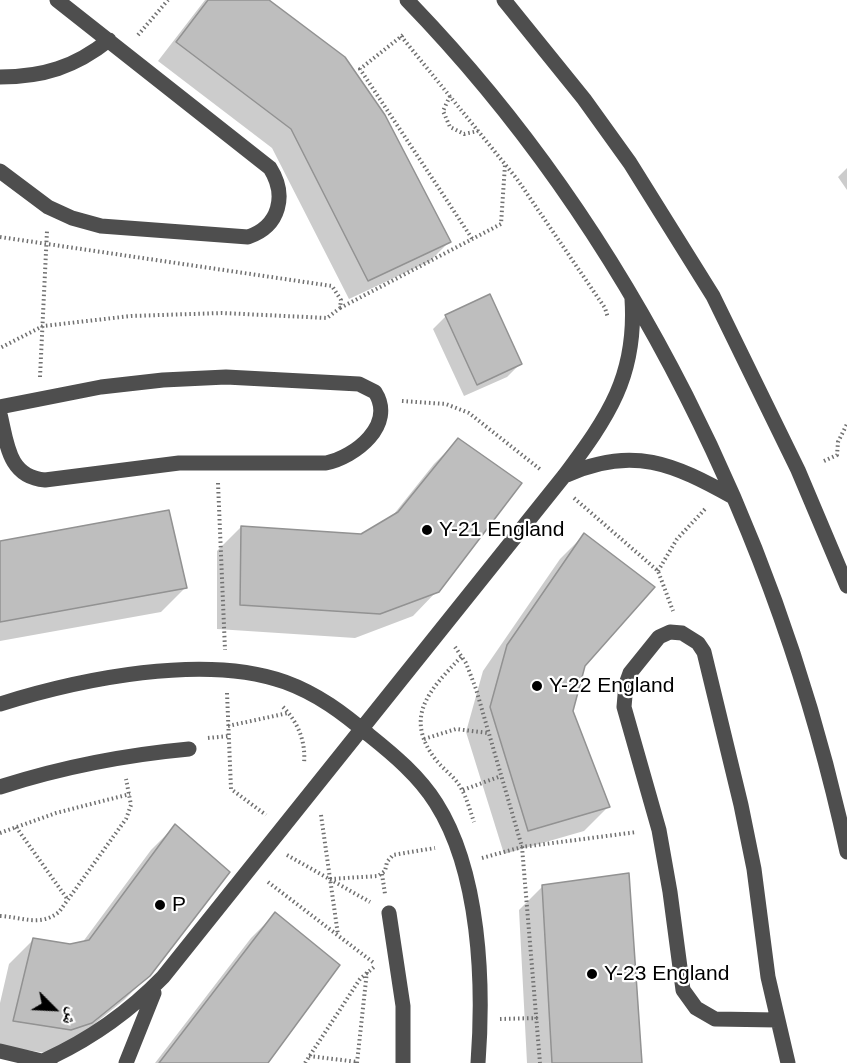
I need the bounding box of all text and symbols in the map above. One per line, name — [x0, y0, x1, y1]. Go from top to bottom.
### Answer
place label: Y-21 England — [439, 517, 564, 543]
marker: Y-21 England — [420, 523, 434, 537]
place label: Y-22 England — [549, 673, 674, 699]
marker: Y-22 England — [530, 679, 544, 693]
place label: P — [172, 892, 186, 918]
marker: P — [153, 898, 167, 912]
place label: Y-23 England — [604, 961, 729, 987]
marker: Y-23 England — [585, 967, 599, 981]
north arrow — [24, 979, 84, 1039]
text: ش — [60, 1005, 82, 1028]

